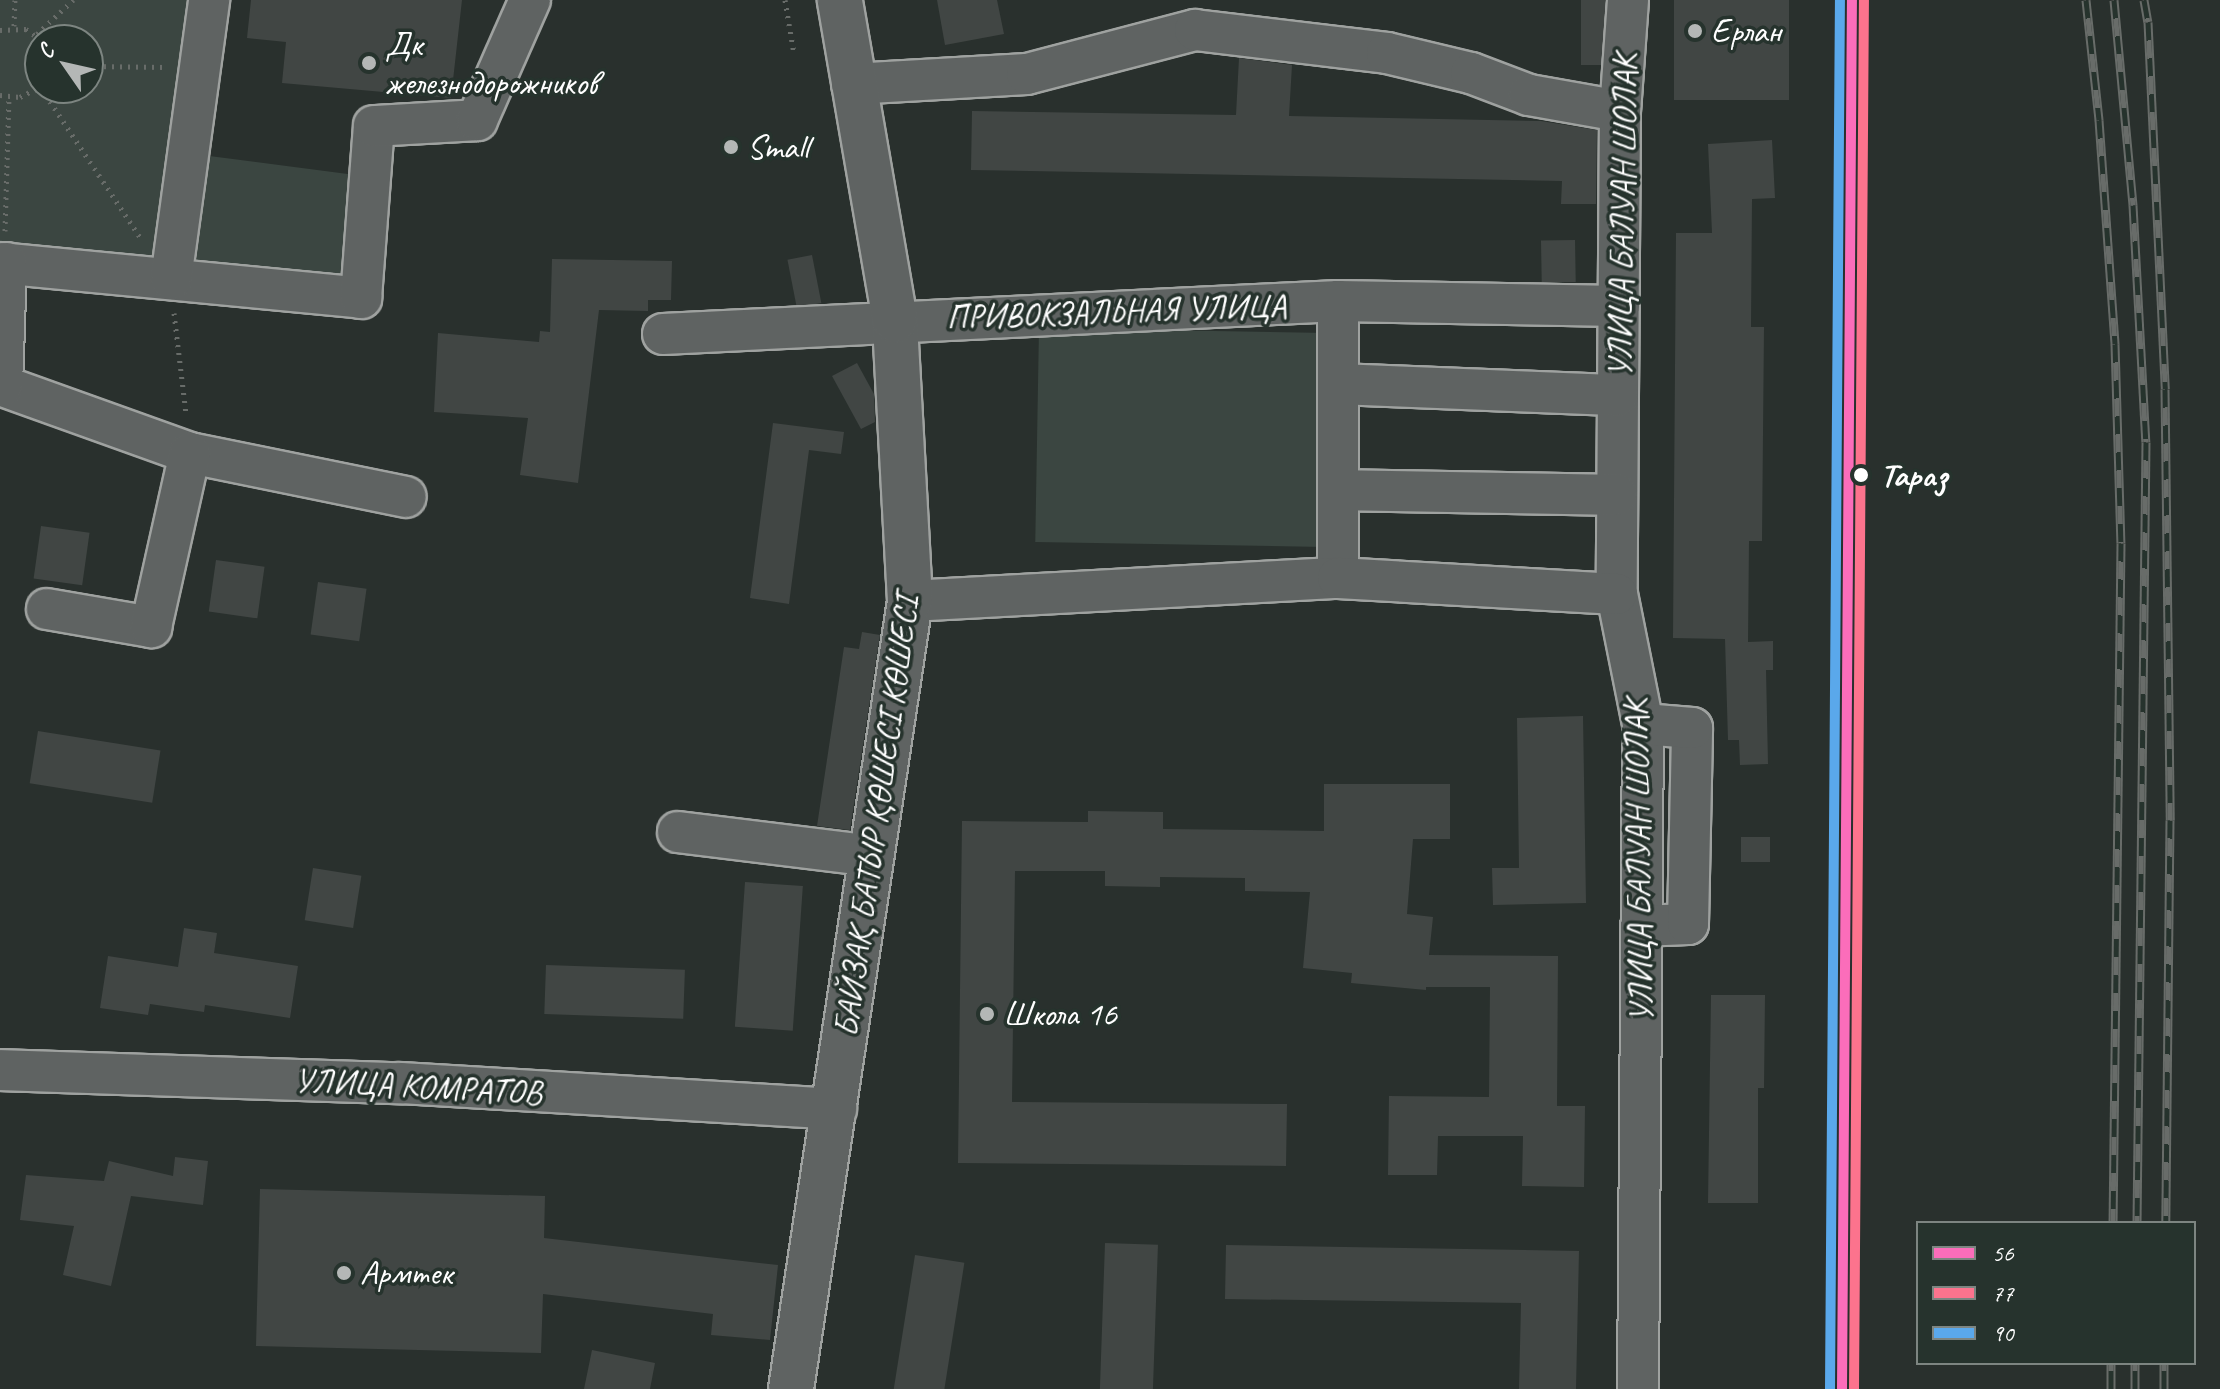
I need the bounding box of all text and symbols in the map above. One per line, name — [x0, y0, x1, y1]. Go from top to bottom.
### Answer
place label: Ерлан — [1711, 11, 1781, 51]
marker: Ерлан — [1686, 22, 1704, 40]
place label: Дк железнодорожников — [385, 23, 597, 102]
north arrow — [24, 24, 104, 104]
text: С — [31, 39, 60, 64]
marker: Дк железнодорожников — [360, 54, 378, 72]
street label: УЛИЦА БАЛУАН ШОЛАК — [1599, 56, 1645, 376]
place label: Small — [747, 127, 809, 167]
marker: Small — [722, 138, 740, 156]
street label: ПРИВОКЗАЛЬНАЯ УЛИЦА — [947, 285, 1285, 337]
place label: Тараз — [1880, 455, 1948, 495]
marker: Тараз — [1849, 463, 1873, 487]
street label: БАЙЗАҚ БАТЫР ҚӨШЕСІ КӨШЕСІ — [825, 593, 927, 1039]
street label: УЛИЦА БАЛУАН ШОЛАК — [1615, 701, 1661, 1021]
place label: Школа 16 — [1003, 994, 1117, 1034]
marker: Школа 16 — [978, 1005, 996, 1023]
street label: УЛИЦА КОМРАТОВ — [294, 1059, 542, 1113]
legend — [1916, 1221, 2196, 1365]
text: 56 — [1992, 1238, 2014, 1268]
place label: Армтек — [360, 1253, 452, 1293]
marker: Армтек — [335, 1264, 353, 1282]
text: 77 — [1992, 1278, 2014, 1308]
text: 90 — [1992, 1318, 2014, 1348]

